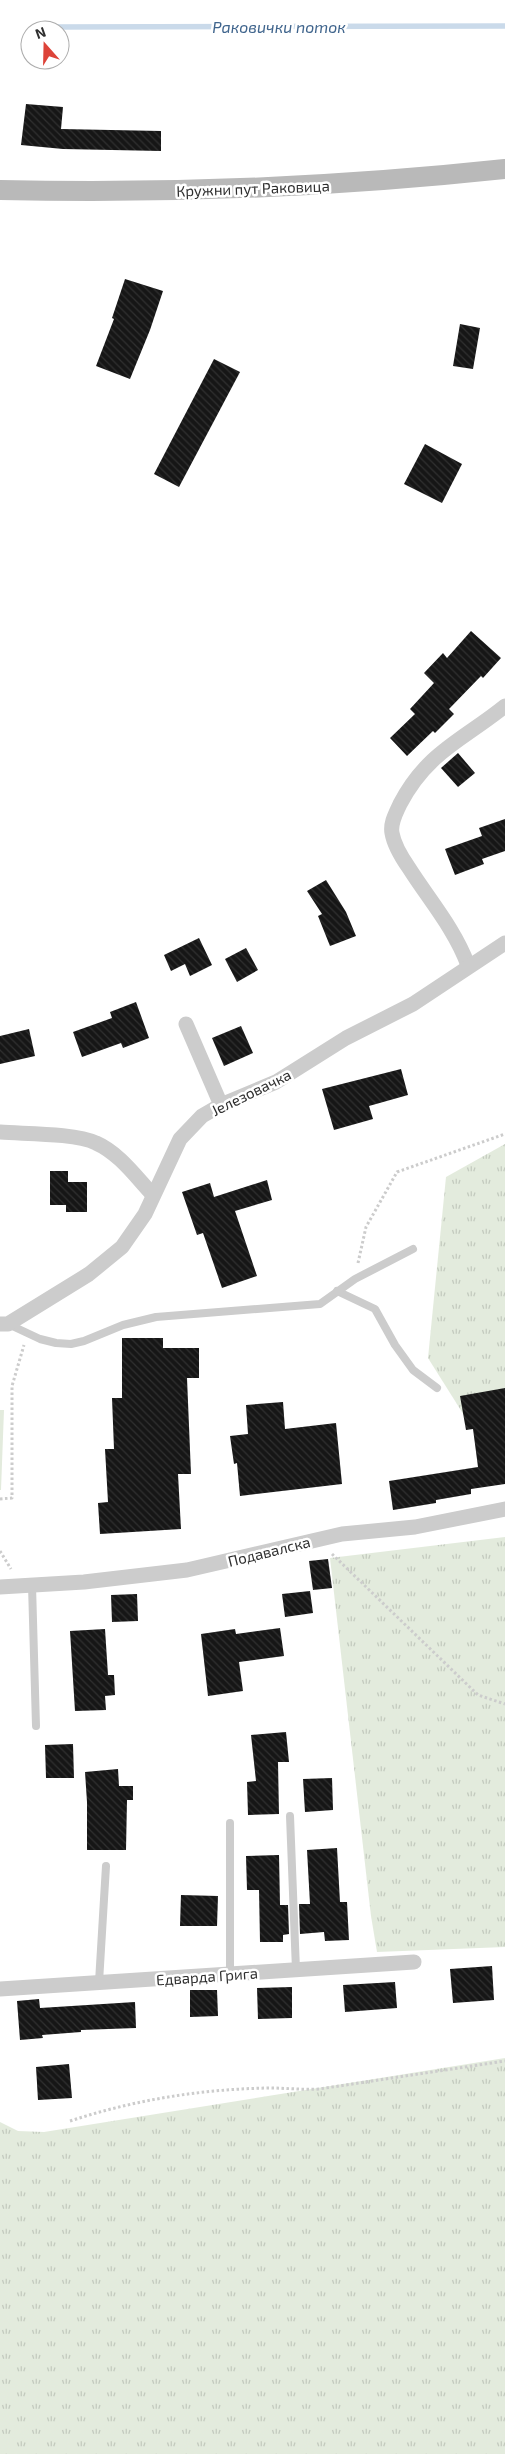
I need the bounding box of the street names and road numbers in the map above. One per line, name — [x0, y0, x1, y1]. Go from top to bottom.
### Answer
street label: Кружни пут Раковица — [176, 176, 330, 201]
street label: Јелезовачка — [208, 1065, 294, 1119]
street label: Подавалска — [226, 1532, 312, 1570]
street label: Едварда Грига — [155, 1963, 259, 1989]

